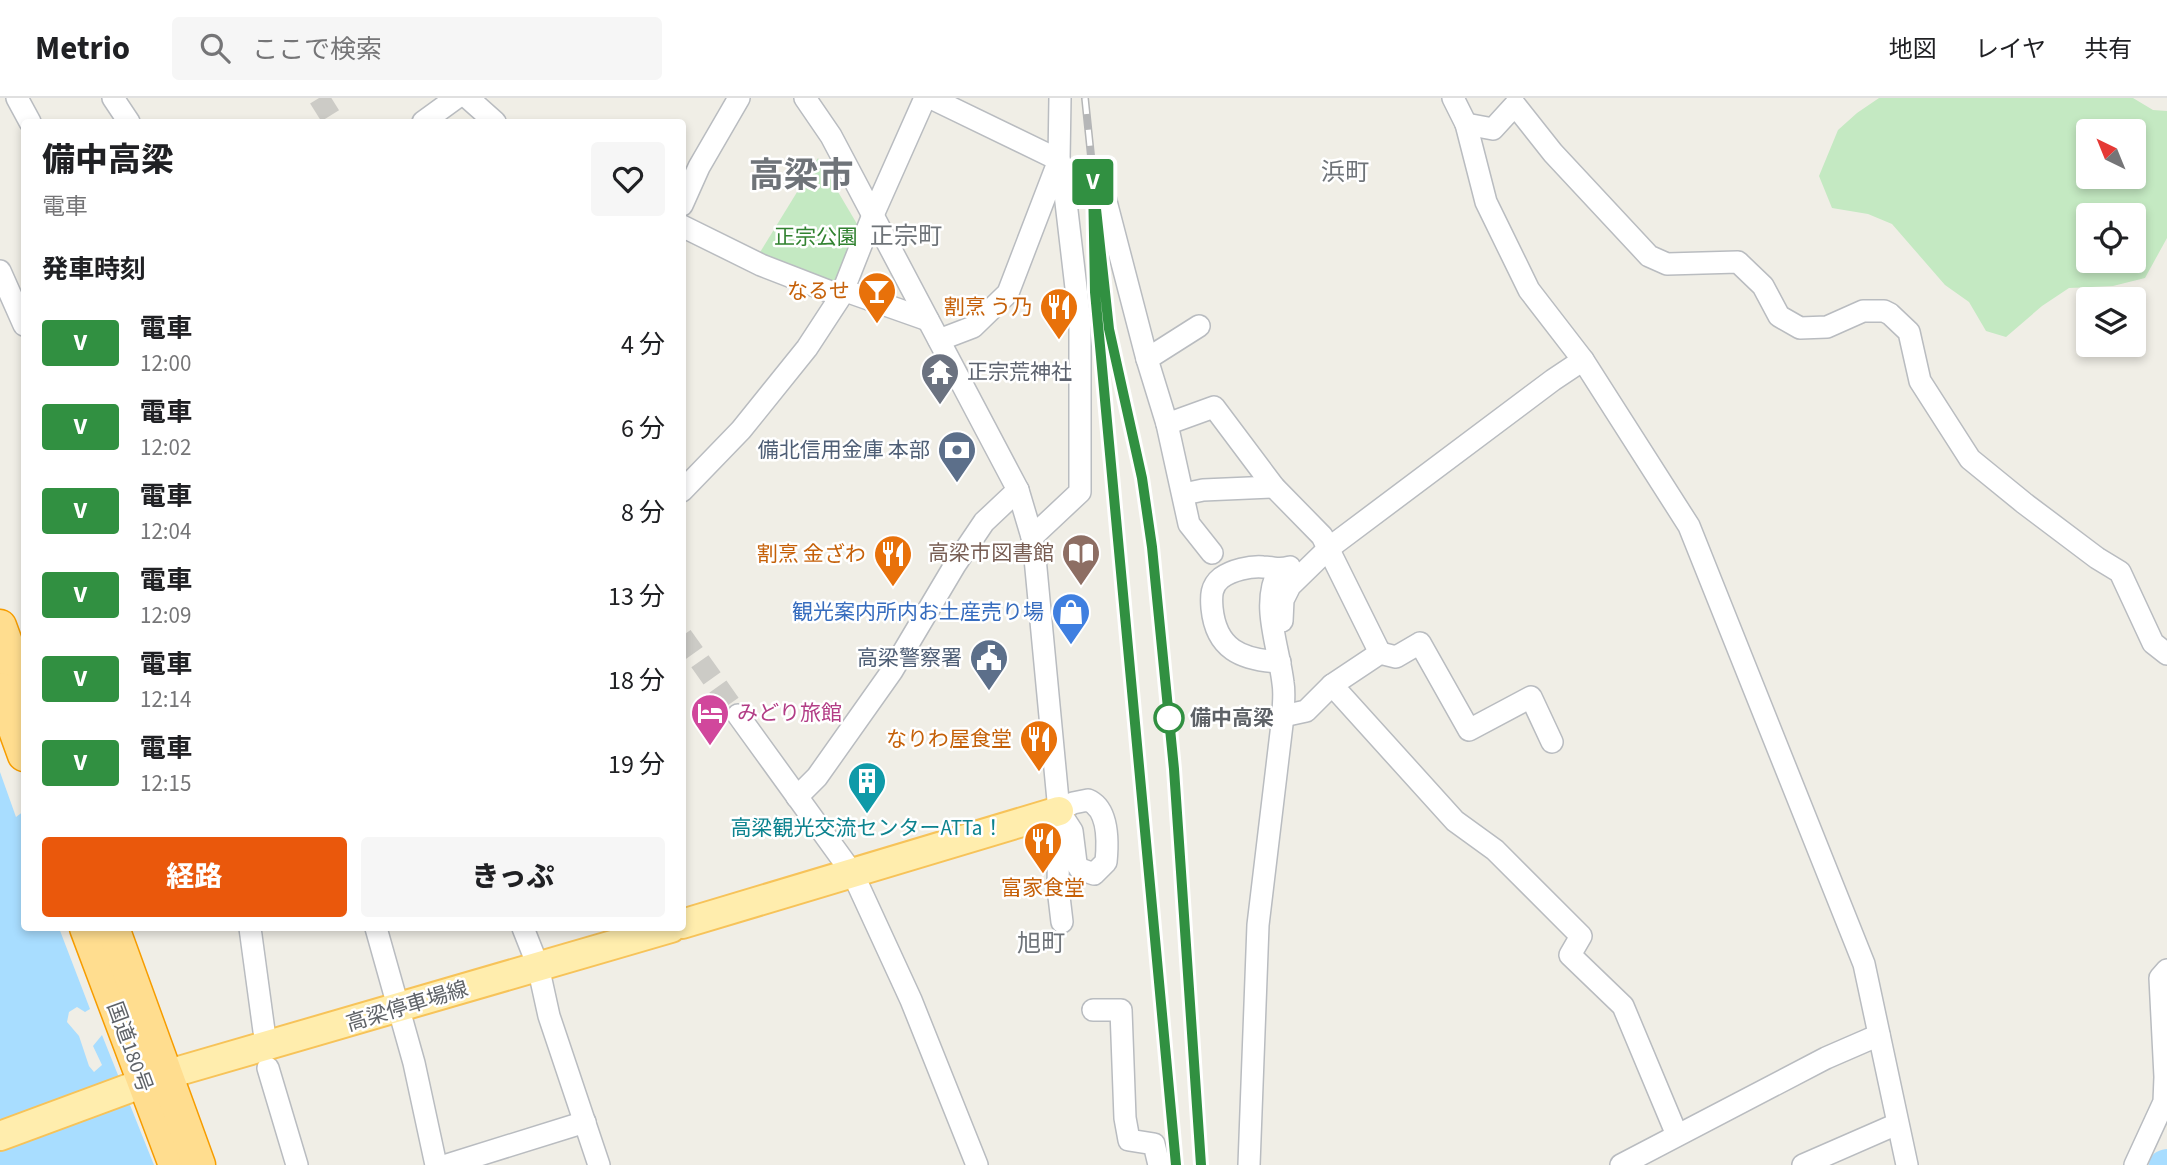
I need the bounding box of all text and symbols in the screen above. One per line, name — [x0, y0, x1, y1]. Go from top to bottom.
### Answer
search box — [172, 17, 662, 80]
text: Metrio — [35, 25, 130, 72]
icon: search — [196, 29, 234, 67]
text: ここで検索 — [252, 31, 382, 68]
text: 地図 — [1889, 32, 1937, 67]
text: レイヤ — [1975, 32, 2046, 67]
text: 共有 — [2084, 32, 2132, 67]
north arrow — [2076, 119, 2146, 189]
map controls — [2076, 119, 2146, 357]
text: 備中高梁 — [42, 137, 174, 184]
button: heart — [591, 142, 665, 216]
district label: 高梁市 — [748, 151, 854, 201]
district label: 浜町 — [1321, 155, 1369, 190]
line badge: V — [1070, 159, 1116, 205]
text: V — [1086, 164, 1100, 199]
text: 電車 — [42, 190, 88, 223]
button: locate — [2076, 203, 2146, 273]
district label: 正宗町 — [870, 219, 942, 254]
park label: 正宗公園 — [774, 222, 858, 252]
text: 発車時刻 — [42, 251, 146, 288]
bar icon: なるせ — [856, 270, 898, 325]
place label: なるせ — [787, 276, 850, 306]
restaurant icon: 割烹 う乃 — [1038, 286, 1080, 341]
button: layers — [2076, 287, 2146, 357]
place label: 割烹 う乃 — [944, 292, 1032, 322]
text: 電車 — [140, 310, 192, 347]
text: V — [74, 325, 87, 360]
text: 4 分 — [621, 326, 665, 363]
text: 12:00 — [140, 347, 191, 380]
temple icon: 正宗荒神社 — [919, 351, 961, 406]
place label: 正宗荒神社 — [967, 357, 1072, 387]
text: 電車 — [140, 394, 192, 431]
text: V — [74, 409, 87, 444]
text: 6 分 — [621, 410, 665, 447]
bank icon: 備北信用金庫 本部 — [936, 429, 978, 484]
text: 12:02 — [140, 431, 191, 464]
place label: 備北信用金庫 本部 — [758, 435, 930, 465]
text: 電車 — [140, 478, 192, 515]
text: V — [74, 493, 87, 528]
text: 8 分 — [621, 494, 665, 531]
text: 12:04 — [140, 515, 191, 548]
library icon: 高梁市図書館 — [1060, 532, 1102, 587]
restaurant icon: 割烹 金ざわ — [872, 533, 914, 588]
place label: 高梁市図書館 — [928, 538, 1054, 568]
place label: 割烹 金ざわ — [757, 539, 866, 569]
text: 電車 — [140, 562, 192, 599]
text: V — [74, 577, 87, 612]
text: 13 分 — [608, 578, 665, 615]
shop icon: 観光案内所内お土産売り場 — [1050, 591, 1092, 646]
place label: 観光案内所内お土産売り場 — [792, 597, 1044, 627]
text: 12:09 — [140, 599, 191, 632]
public building icon: 高梁警察署 — [968, 637, 1010, 692]
place label: 高梁警察署 — [857, 643, 962, 673]
text: 電車 — [140, 646, 192, 683]
text: V — [74, 661, 87, 696]
text: 18 分 — [608, 662, 665, 699]
text: 12:14 — [140, 683, 191, 716]
hotel icon: みどり旅館 — [689, 692, 731, 747]
place label: みどり旅館 — [737, 698, 842, 728]
marker: 備中高梁 — [1154, 703, 1184, 733]
place label: 備中高梁 — [1190, 703, 1274, 733]
restaurant icon: なりわ屋食堂 — [1018, 718, 1060, 773]
place label: なりわ屋食堂 — [886, 724, 1012, 754]
text: 電車 — [140, 730, 192, 767]
text: V — [74, 745, 87, 780]
text: 19 分 — [608, 746, 665, 783]
building icon: 高梁観光交流センターATTa！ — [846, 760, 888, 815]
text: 12:15 — [140, 767, 191, 800]
place label: 高梁観光交流センターATTa！ — [731, 813, 1003, 843]
restaurant icon: 富家食堂 — [1022, 820, 1064, 875]
button: 経路 — [42, 837, 347, 917]
button: きっぷ — [361, 837, 665, 917]
place label: 富家食堂 — [1001, 873, 1085, 903]
district label: 旭町 — [1017, 926, 1065, 961]
street label: 高梁停車場線 — [342, 973, 472, 1039]
street label: 国道180号 — [100, 998, 160, 1096]

